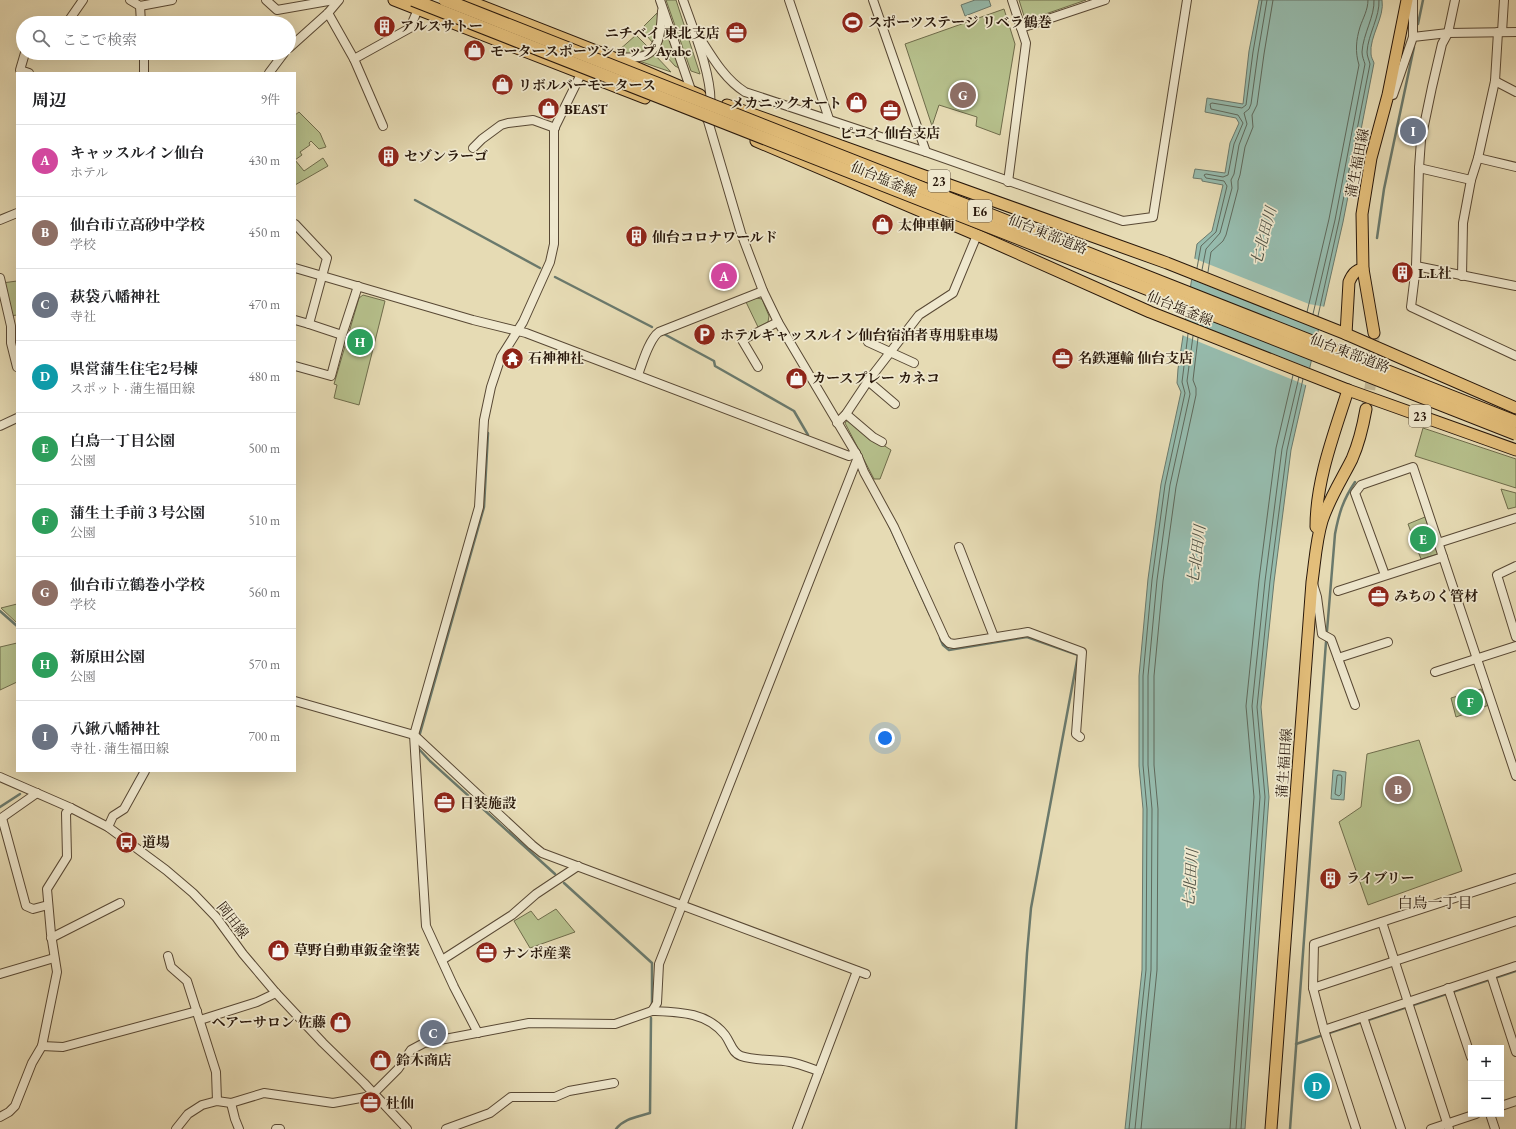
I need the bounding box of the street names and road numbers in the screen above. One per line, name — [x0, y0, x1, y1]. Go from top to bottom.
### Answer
street label: 蒲生福田線 — [1341, 127, 1373, 199]
street label: 仙台塩釜線 — [848, 157, 920, 201]
road number: 23 — [928, 170, 950, 192]
road number: E6 — [968, 200, 992, 222]
street label: 仙台東部道路 — [1006, 210, 1090, 258]
street label: 仙台塩釜線 — [1144, 287, 1216, 329]
street label: 仙台東部道路 — [1308, 330, 1392, 376]
road number: 23 — [1409, 405, 1431, 427]
street label: 蒲生福田線 — [1273, 727, 1295, 799]
street label: 岡田線 — [213, 898, 253, 942]

